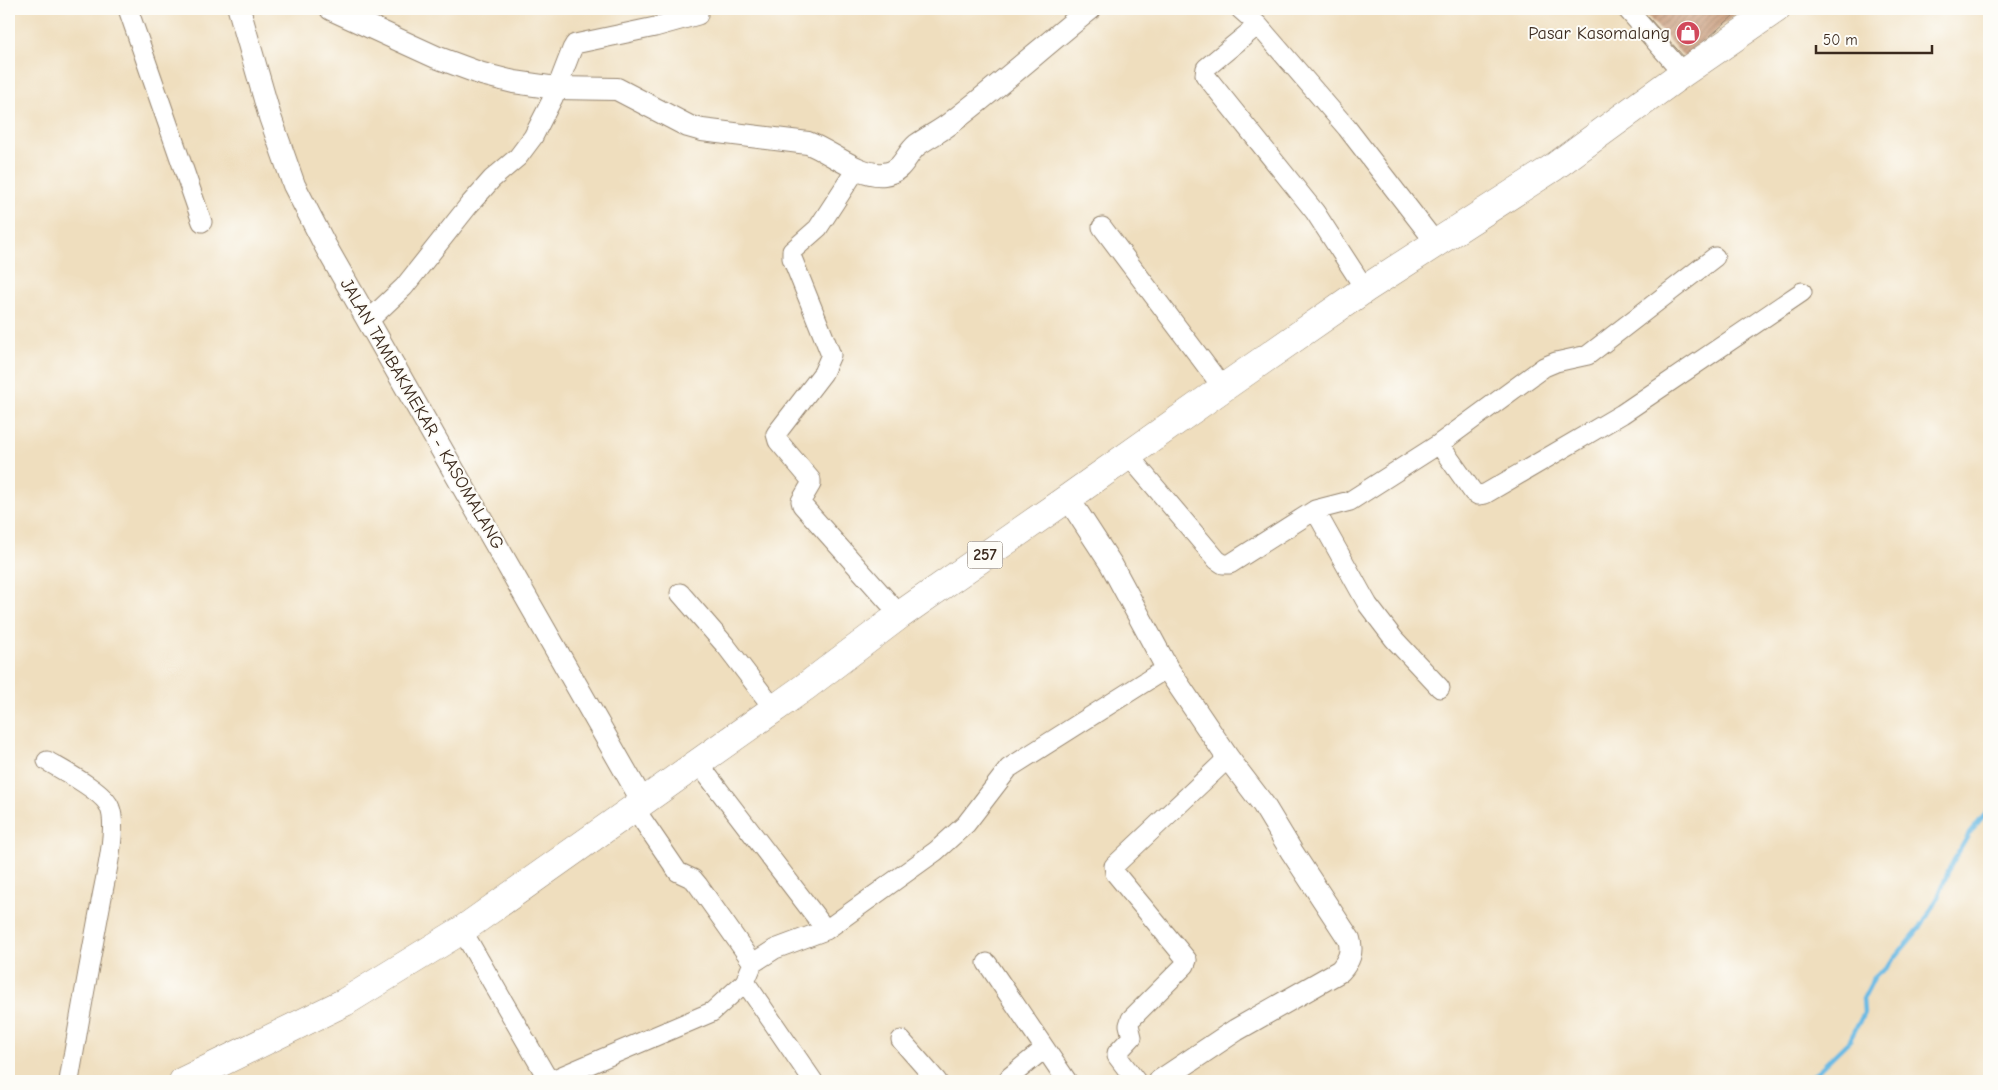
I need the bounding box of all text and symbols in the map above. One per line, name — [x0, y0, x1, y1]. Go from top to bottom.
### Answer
shop icon: Pasar Kasomalang — [1675, 20, 1701, 46]
scale bar — [1816, 22, 1932, 54]
place label: Pasar Kasomalang — [1528, 23, 1670, 44]
text: 50 m — [1823, 31, 1858, 49]
street label: JALAN TAMBAKMEKAR - KASOMALANG — [336, 275, 508, 553]
road number: 257 — [968, 542, 1002, 568]

